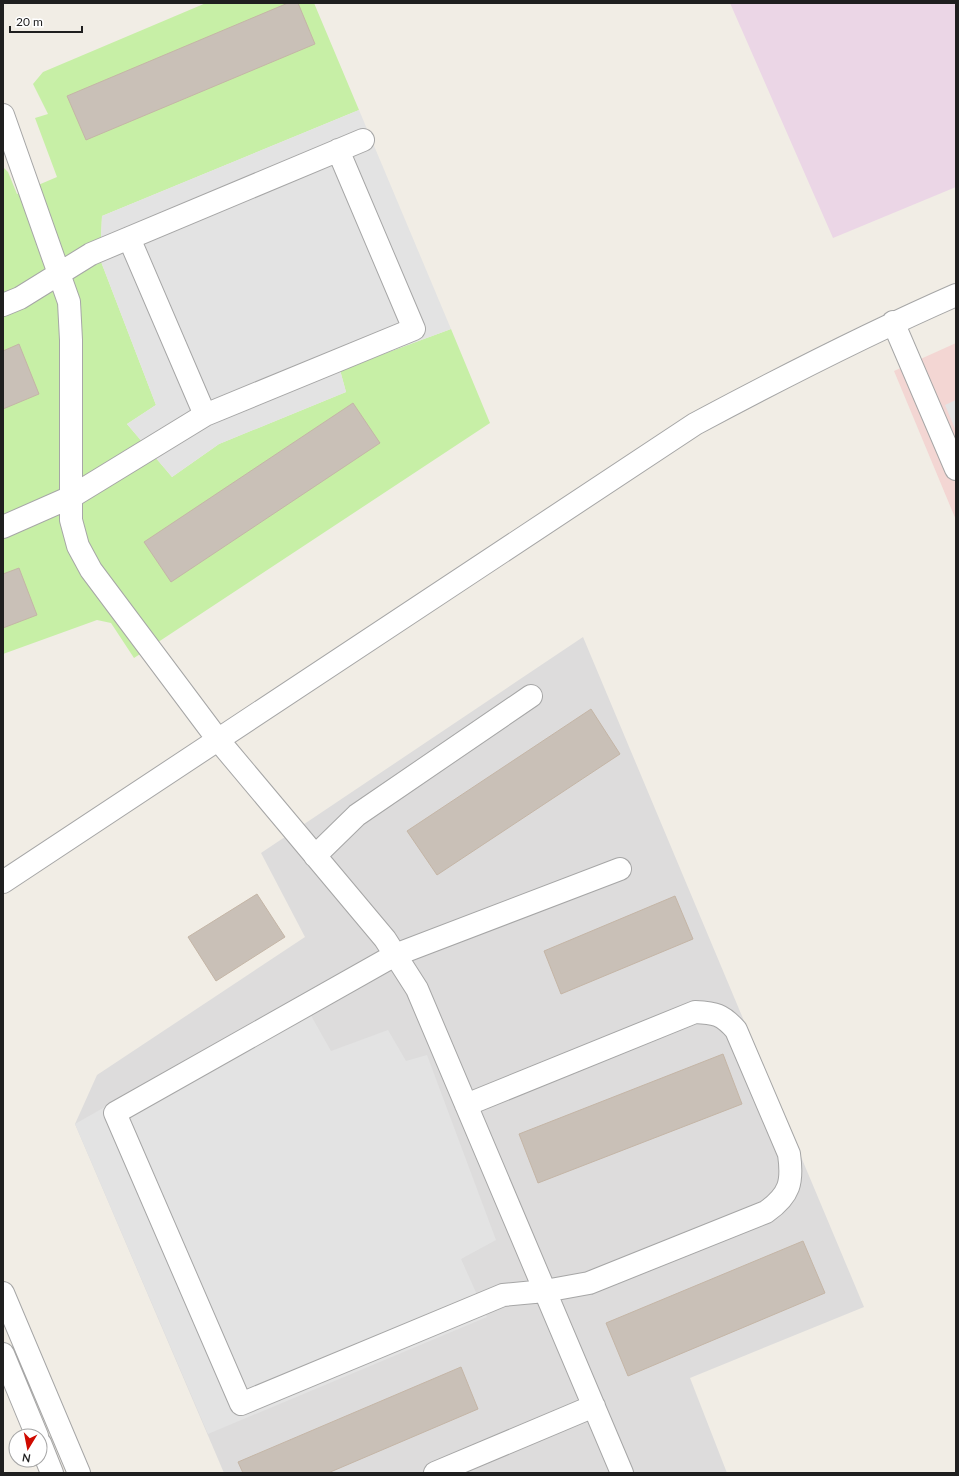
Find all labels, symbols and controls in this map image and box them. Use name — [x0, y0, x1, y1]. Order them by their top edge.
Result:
scale bar — [10, 8, 82, 34]
text: 20 m — [16, 14, 43, 29]
north arrow — [8, 1428, 48, 1468]
text: N — [21, 1451, 31, 1465]

